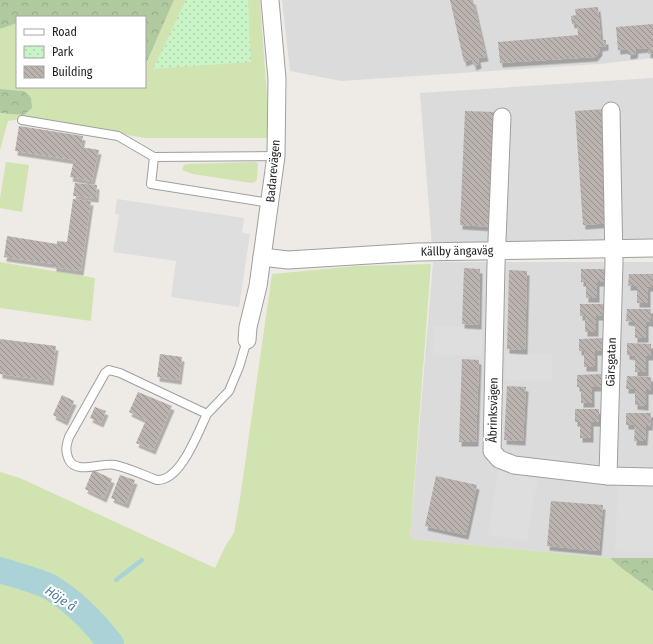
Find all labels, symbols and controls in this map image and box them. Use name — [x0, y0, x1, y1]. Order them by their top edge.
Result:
legend — [16, 16, 146, 88]
text: Road — [52, 25, 77, 39]
text: Park — [52, 45, 74, 59]
text: Building — [52, 65, 93, 79]
street label: Badarevägen — [263, 139, 283, 203]
street label: Källby ängaväg — [421, 243, 494, 259]
street label: Gärsgatan — [603, 337, 619, 387]
street label: Åbrinksvägen — [483, 377, 501, 443]
water label: Höje å — [42, 583, 79, 614]

